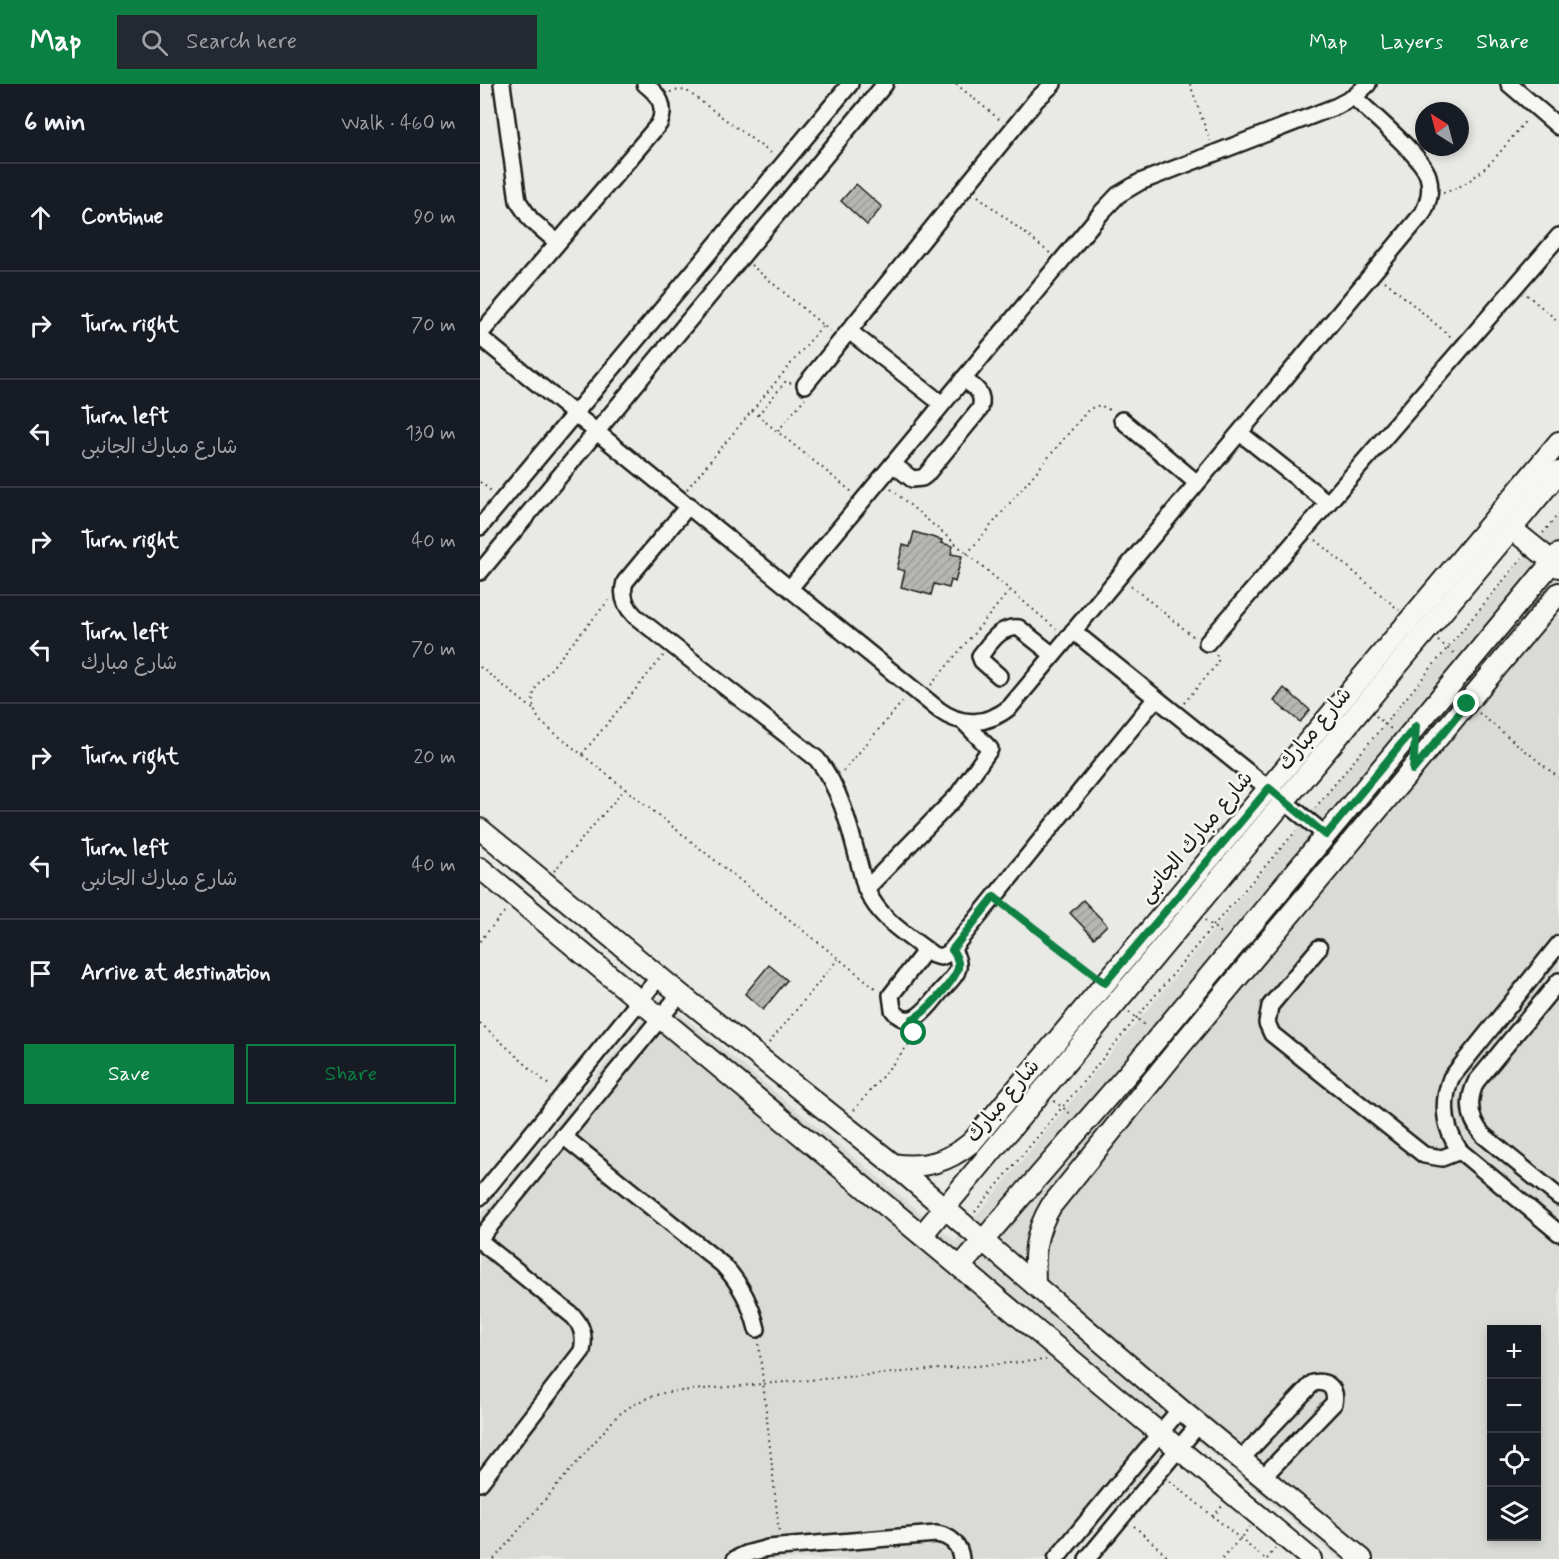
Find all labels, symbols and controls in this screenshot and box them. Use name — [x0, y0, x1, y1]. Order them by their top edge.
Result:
search box — [117, 15, 537, 69]
text: Map — [30, 24, 81, 61]
icon: search — [138, 26, 171, 59]
text: Search here — [186, 28, 297, 56]
text: Map — [1309, 28, 1347, 56]
text: Layers — [1380, 28, 1443, 56]
text: Share — [1476, 28, 1529, 56]
north arrow — [1415, 102, 1469, 156]
text: 6 min — [24, 106, 86, 140]
text: Walk · 460 m — [341, 110, 456, 137]
icon: ahead — [24, 201, 57, 234]
text: Continue — [81, 203, 163, 231]
text: 90 m — [413, 204, 456, 231]
icon: right — [24, 309, 57, 342]
text: Turn right — [81, 311, 179, 339]
text: 70 m — [411, 312, 456, 339]
text: Turn left — [81, 403, 169, 431]
icon: left — [24, 417, 57, 450]
text: 130 m — [405, 420, 456, 447]
text: شارع مبارك الجانبى — [81, 434, 237, 461]
icon: right — [24, 525, 57, 558]
text: Turn right — [81, 527, 179, 555]
text: 40 m — [412, 528, 456, 555]
text: Turn left — [81, 619, 169, 647]
icon: left — [24, 633, 57, 666]
text: 70 m — [411, 636, 456, 663]
text: شارع مبارك — [81, 650, 177, 677]
street label: شارع مبارك — [1272, 681, 1358, 777]
route end — [1453, 690, 1479, 716]
icon: right — [24, 741, 57, 774]
text: Turn right — [81, 743, 179, 771]
text: 20 m — [413, 744, 456, 771]
street label: شارع مبارك الجانبى — [1132, 765, 1260, 909]
text: Turn left — [81, 835, 169, 863]
icon: left — [24, 849, 57, 882]
text: 40 m — [412, 852, 456, 879]
text: شارع مبارك الجانبى — [81, 866, 237, 893]
icon: arrive — [24, 957, 57, 990]
text: Arrive at destination — [81, 959, 271, 987]
route start — [900, 1019, 926, 1045]
button: Save — [24, 1044, 234, 1104]
button: Share — [246, 1044, 456, 1104]
street label: شارع مبارك — [960, 1053, 1046, 1149]
map controls — [1487, 1325, 1541, 1541]
button: + — [1487, 1325, 1541, 1379]
button: − — [1487, 1379, 1541, 1433]
button: locate — [1487, 1433, 1541, 1487]
button: layers — [1487, 1487, 1541, 1541]

